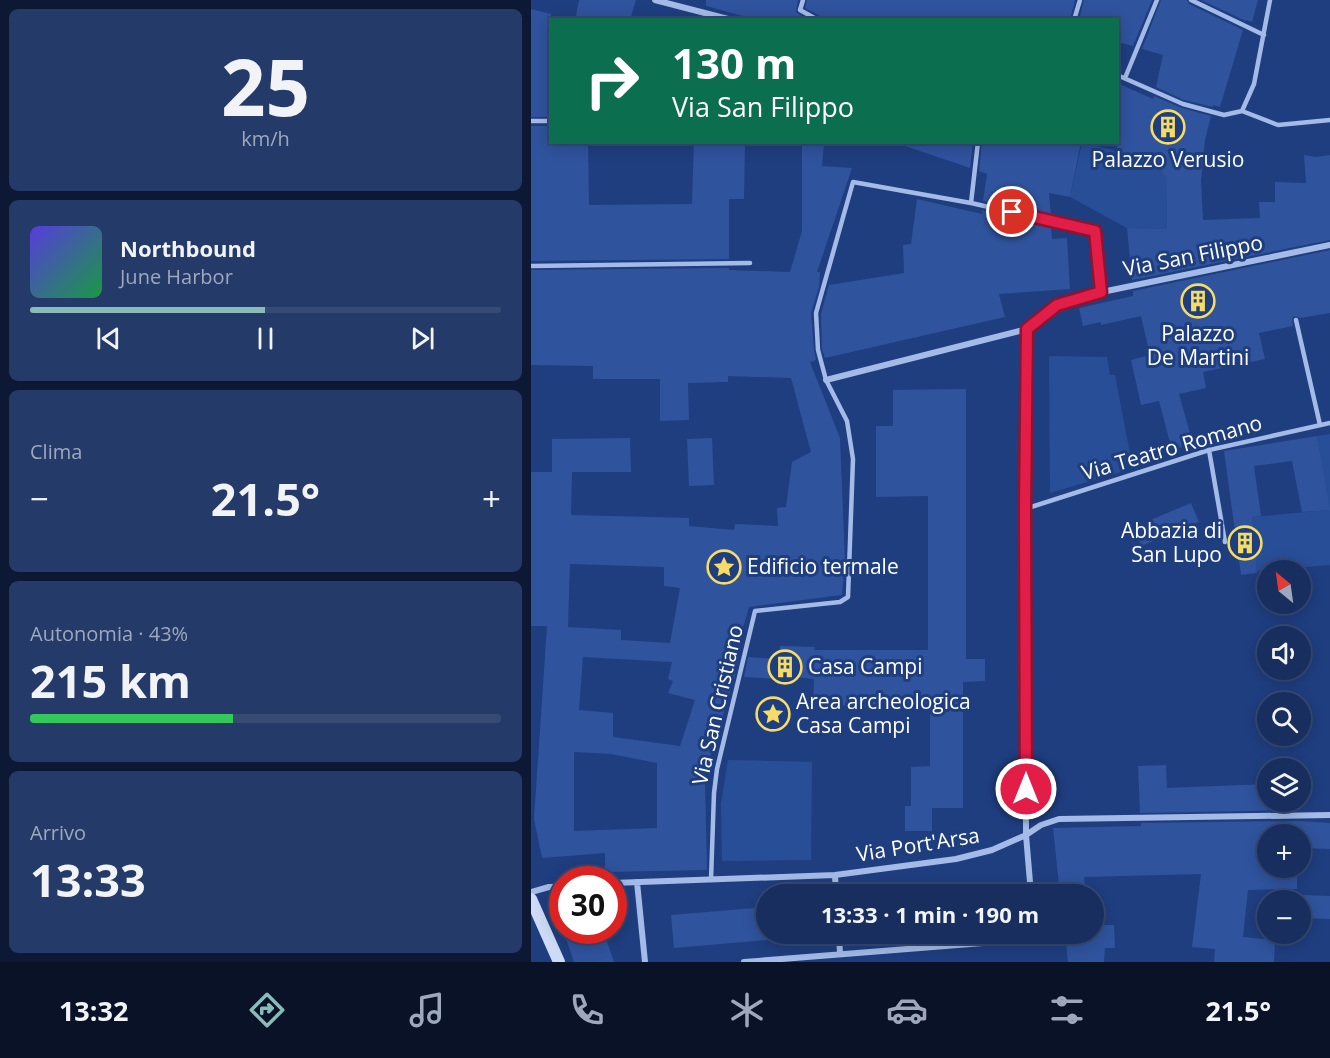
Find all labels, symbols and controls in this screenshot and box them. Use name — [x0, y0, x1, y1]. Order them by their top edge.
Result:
text: 25 — [221, 33, 310, 139]
text: 130 m — [672, 34, 796, 91]
icon: right — [573, 42, 651, 120]
text: Via San Filippo — [672, 88, 854, 125]
building icon: Palazzo Verusio — [1150, 109, 1186, 145]
text: km/h — [241, 125, 290, 152]
place label: Palazzo Verusio — [1092, 145, 1244, 173]
pin — [986, 186, 1037, 237]
icon: arrive — [995, 195, 1028, 228]
street label: Via San Filippo — [1121, 228, 1265, 282]
text: Northbound — [120, 233, 256, 263]
text: June Harbor — [120, 263, 233, 290]
building icon: Palazzo De Martini — [1180, 283, 1216, 319]
place label: Palazzo De Martini — [1147, 319, 1249, 371]
icon: previous — [92, 322, 125, 355]
icon: pause — [249, 322, 282, 355]
icon: next — [406, 322, 439, 355]
street label: Via Teatro Romano — [1078, 408, 1265, 486]
text: Clima — [30, 438, 82, 465]
text: 21.5° — [211, 468, 320, 529]
text: − — [30, 476, 49, 521]
text: + — [482, 476, 501, 521]
place label: Abbazia di San Lupo — [1121, 516, 1222, 568]
building icon: Abbazia di San Lupo — [1227, 525, 1263, 561]
place icon: Edificio termale — [706, 549, 742, 585]
place label: Edificio termale — [747, 552, 899, 580]
north arrow — [1257, 560, 1311, 614]
map controls — [1257, 560, 1311, 944]
text: Autonomia · 43% — [30, 620, 188, 647]
street label: Via San Cristiano — [685, 622, 749, 788]
button: sound — [1257, 626, 1311, 680]
building icon: Casa Campi — [767, 649, 803, 685]
text: 215 km — [30, 650, 191, 711]
place label: Casa Campi — [808, 652, 923, 680]
place label: Area archeologica Casa Campi — [796, 687, 971, 739]
button: search — [1257, 692, 1311, 746]
place icon: Area archeologica Casa Campi — [755, 696, 791, 732]
position arrow — [994, 757, 1058, 821]
button: layers — [1257, 758, 1311, 812]
text: Arrivo — [30, 819, 86, 846]
street label: Via Port'Arsa — [854, 820, 981, 868]
button: + — [1257, 824, 1311, 878]
text: 13:33 — [30, 849, 146, 910]
speed limit sign: 30 — [549, 866, 627, 944]
button: − — [1257, 890, 1311, 944]
text: 13:33 · 1 min · 190 m — [821, 899, 1039, 929]
icon: directions — [246, 989, 288, 1031]
icon: music — [406, 989, 448, 1031]
icon: phone — [566, 989, 608, 1031]
icon: climate — [726, 989, 768, 1031]
icon: car — [886, 989, 928, 1031]
icon: filters — [1046, 989, 1088, 1031]
text: 13:32 — [59, 992, 128, 1029]
text: 21.5° — [1205, 992, 1271, 1029]

